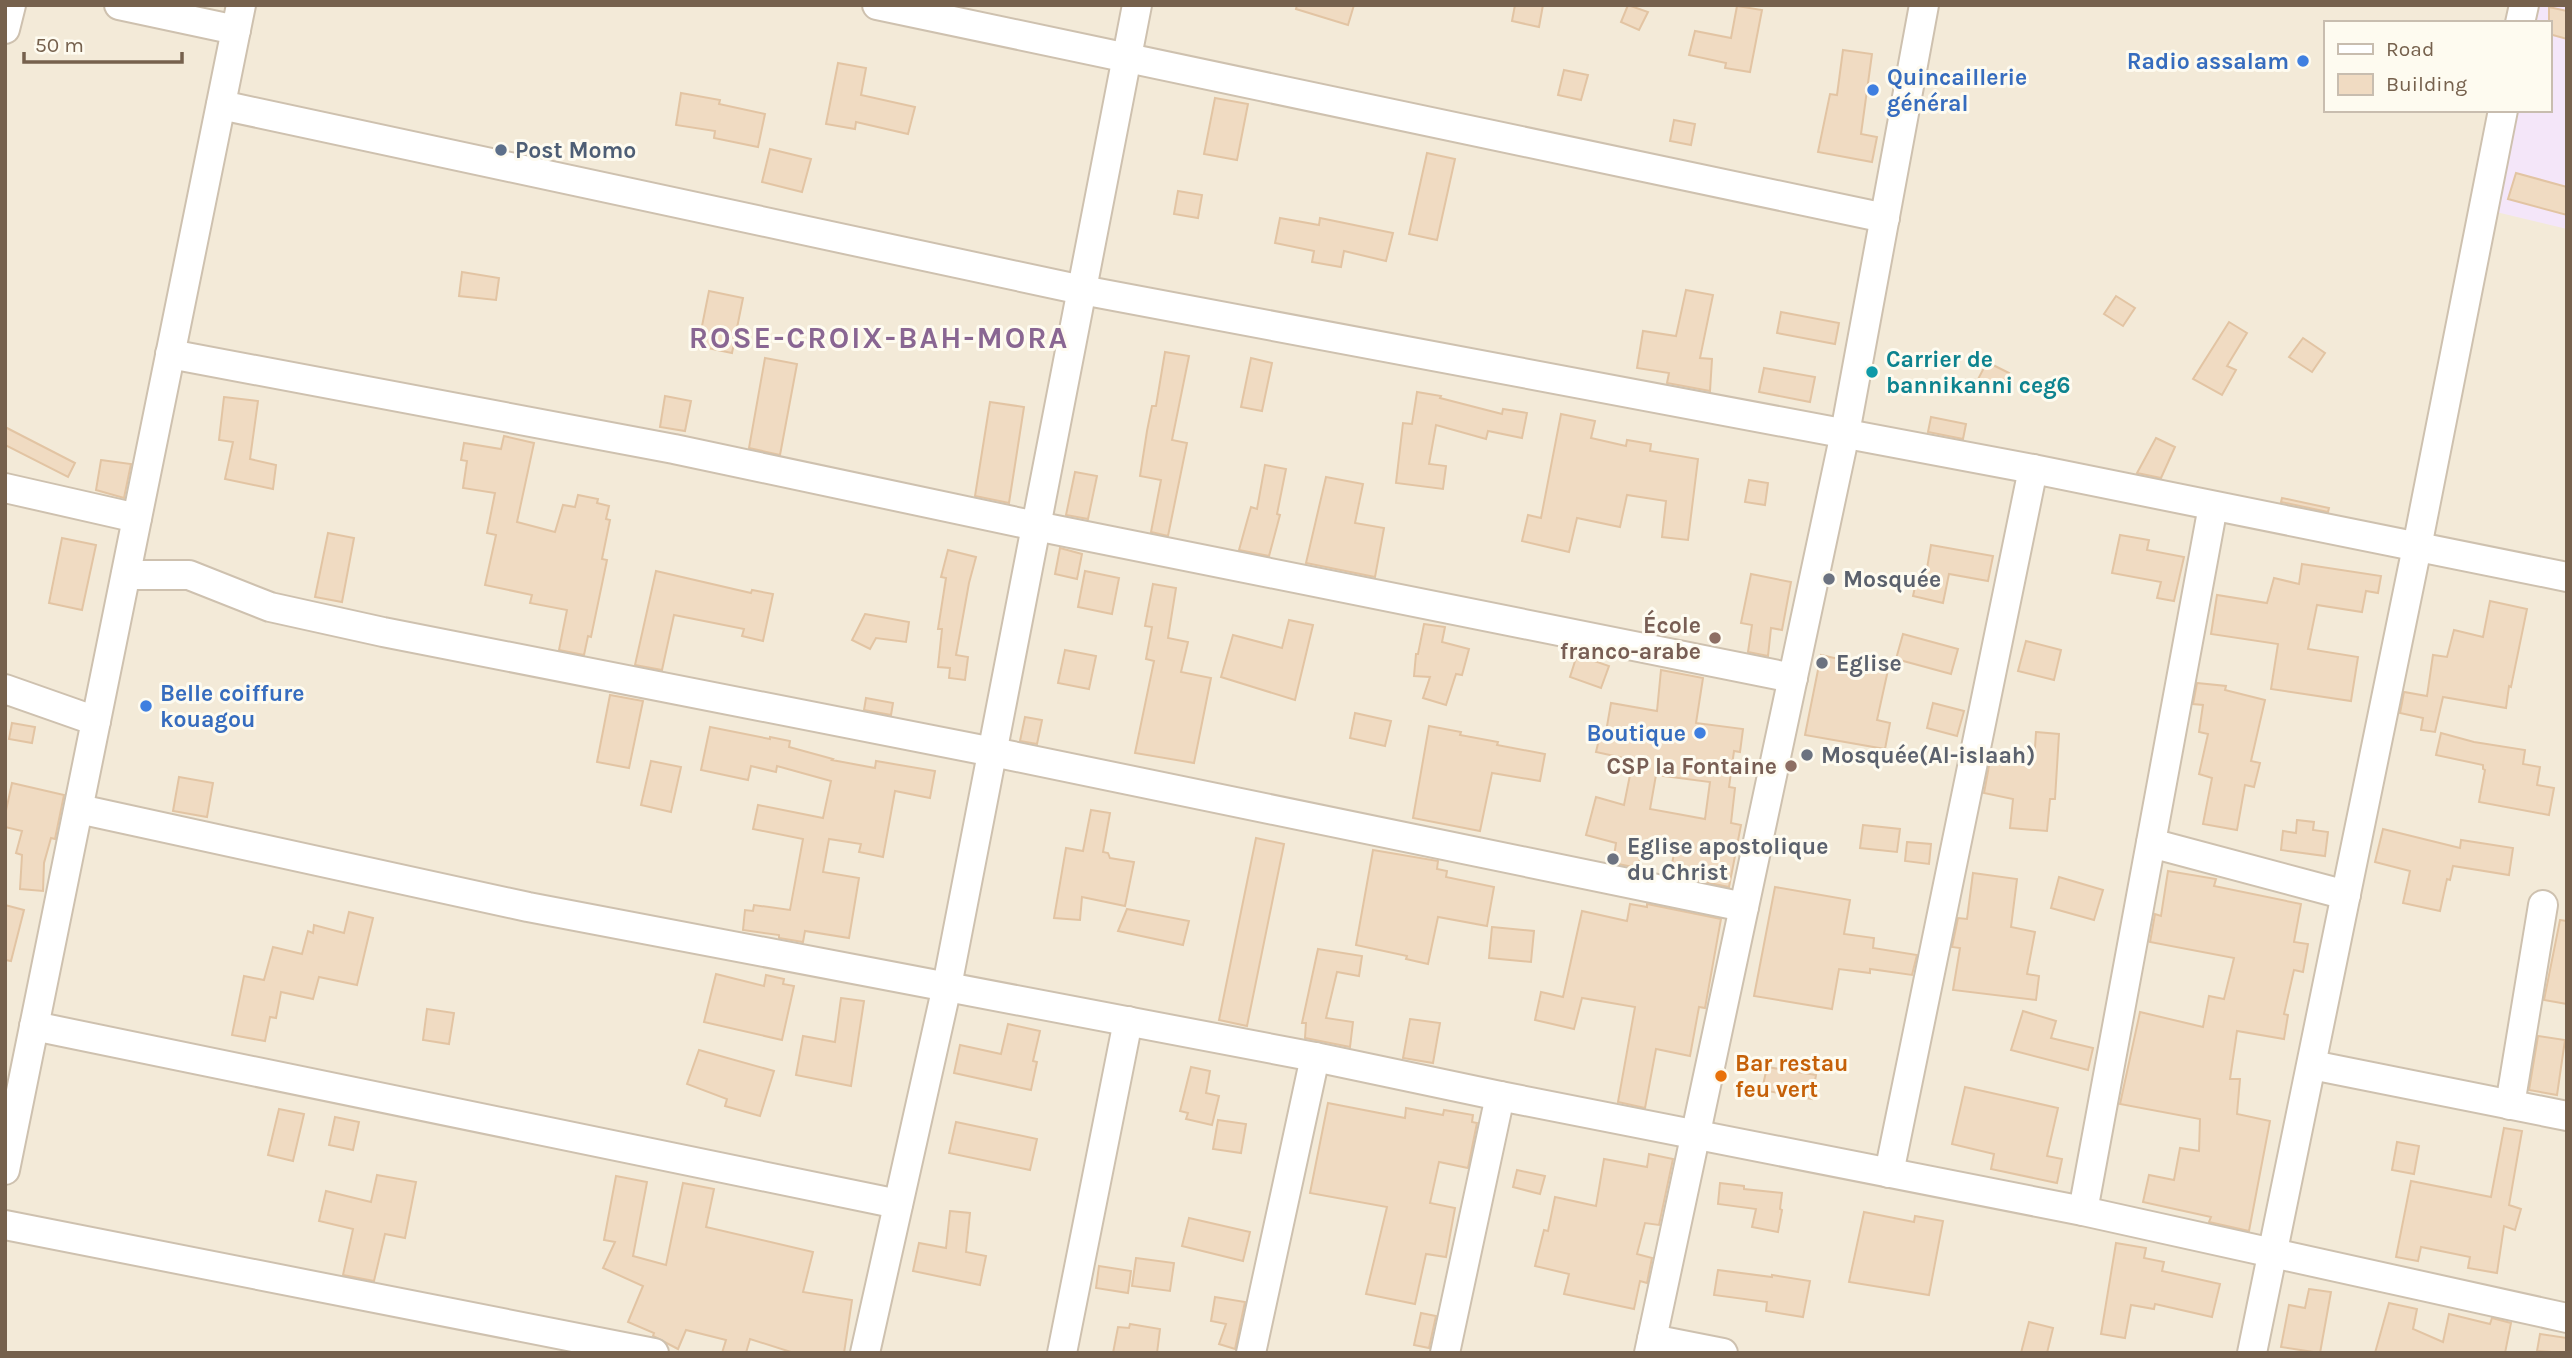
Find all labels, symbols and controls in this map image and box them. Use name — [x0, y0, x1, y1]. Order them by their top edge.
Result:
scale bar — [24, 21, 182, 65]
legend — [2324, 21, 2551, 112]
text: 50 m — [35, 33, 84, 57]
text: Road — [2386, 37, 2434, 61]
place label: Radio assalam — [2127, 48, 2289, 75]
marker: Radio assalam — [2295, 53, 2311, 69]
place label: Quincaillerie général — [1887, 64, 2027, 117]
text: Building — [2386, 72, 2467, 96]
marker: Quincaillerie général — [1865, 82, 1881, 98]
place label: Post Momo — [515, 137, 636, 164]
marker: Post Momo — [493, 142, 509, 158]
district label: ROSE-CROIX-BAH-MORA — [689, 320, 1069, 356]
place label: Carrier de bannikanni ceg6 — [1886, 346, 2071, 399]
marker: Carrier de bannikanni ceg6 — [1864, 364, 1880, 380]
place label: Mosquée — [1843, 566, 1941, 593]
marker: Mosquée — [1821, 571, 1837, 587]
place label: École franco-arabe — [1560, 609, 1701, 665]
marker: École franco-arabe — [1707, 630, 1723, 646]
place label: Eglise — [1836, 650, 1902, 677]
marker: Eglise — [1814, 655, 1830, 671]
place label: Belle coiffure kouagou — [160, 680, 304, 733]
marker: Belle coiffure kouagou — [138, 698, 154, 714]
place label: Boutique — [1586, 720, 1686, 747]
marker: Boutique — [1692, 725, 1708, 741]
place label: Mosquée(Al-islaah) — [1821, 742, 2035, 769]
marker: Mosquée(Al-islaah) — [1799, 747, 1815, 763]
place label: CSP la Fontaine — [1607, 753, 1777, 780]
marker: CSP la Fontaine — [1783, 758, 1799, 774]
place label: Eglise apostolique du Christ — [1627, 833, 1828, 886]
marker: Eglise apostolique du Christ — [1605, 851, 1621, 867]
place label: Bar restau feu vert — [1735, 1050, 1849, 1103]
marker: Bar restau feu vert — [1713, 1068, 1729, 1084]

